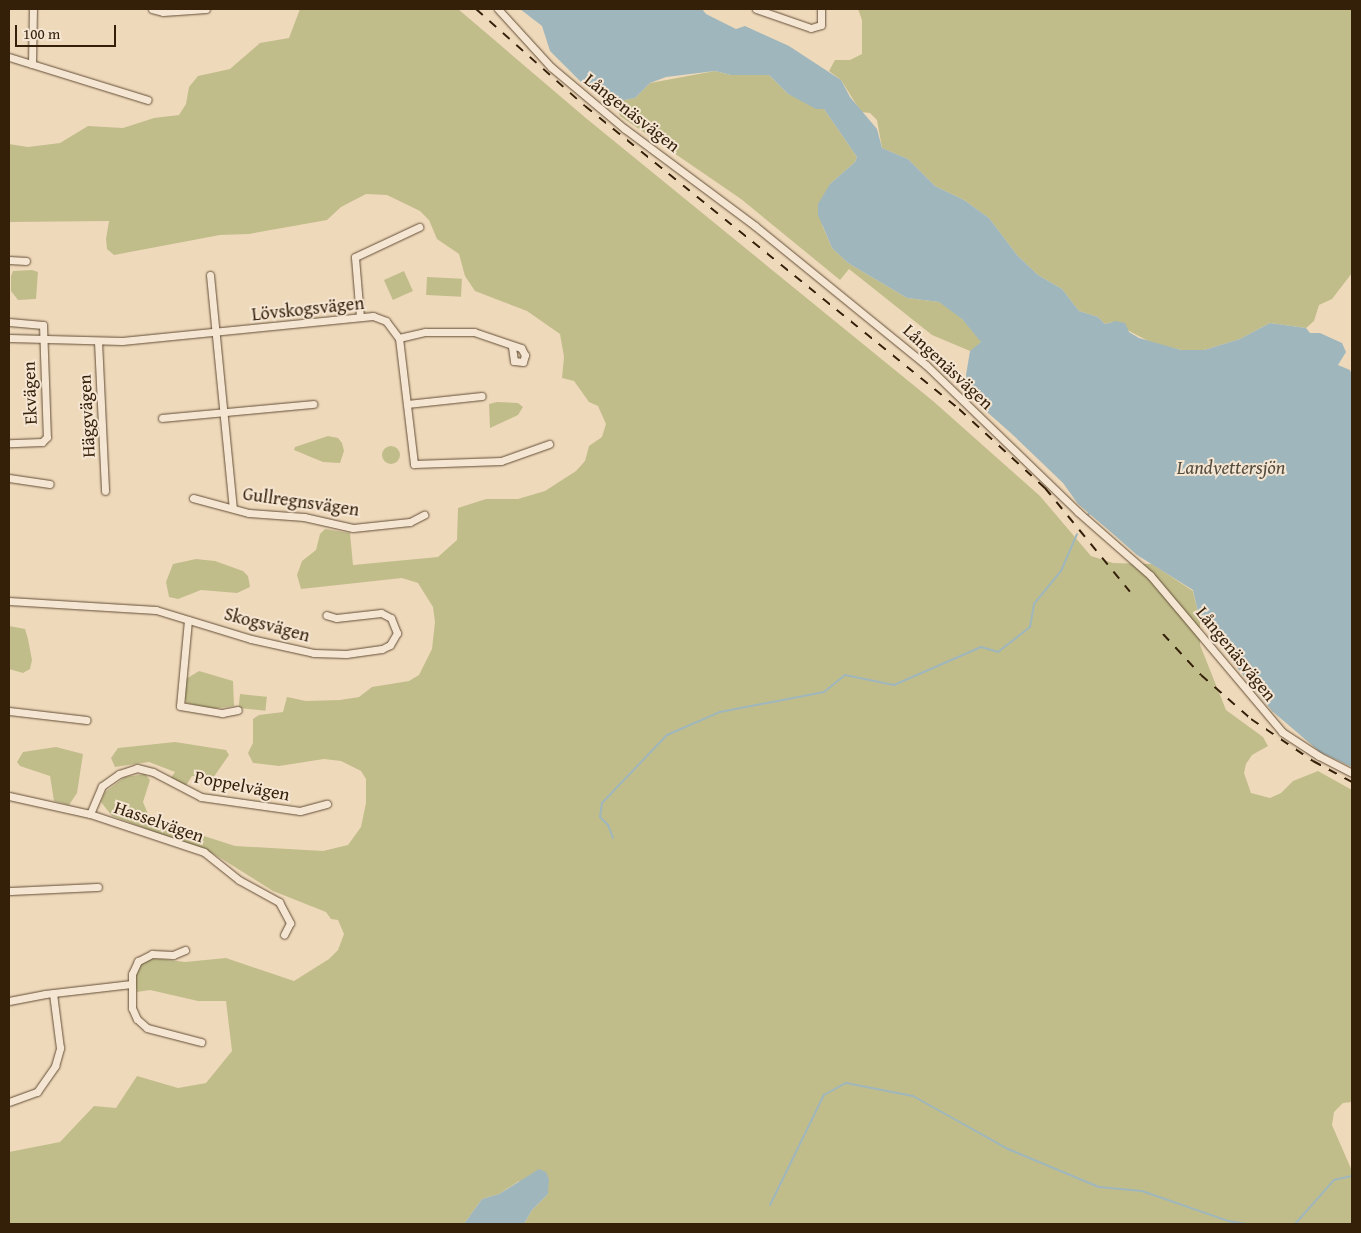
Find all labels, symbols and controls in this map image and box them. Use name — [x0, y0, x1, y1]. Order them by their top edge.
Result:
scale bar — [18, 15, 119, 47]
text: 100 m — [23, 23, 60, 44]
street label: Långenäsvägen — [580, 69, 684, 157]
street label: Lövskogsvägen — [251, 292, 365, 326]
street label: Långenäsvägen — [898, 320, 998, 414]
street label: Ekvägen — [18, 361, 42, 425]
street label: Häggvägen — [74, 374, 100, 458]
water label: Landvettersjön — [1177, 457, 1285, 479]
street label: Gullregnsvägen — [241, 483, 361, 521]
street label: Långenäsvägen — [1191, 602, 1281, 706]
street label: Skogsvägen — [222, 603, 312, 647]
street label: Poppelvägen — [192, 766, 292, 806]
street label: Hasselvägen — [111, 797, 207, 847]

